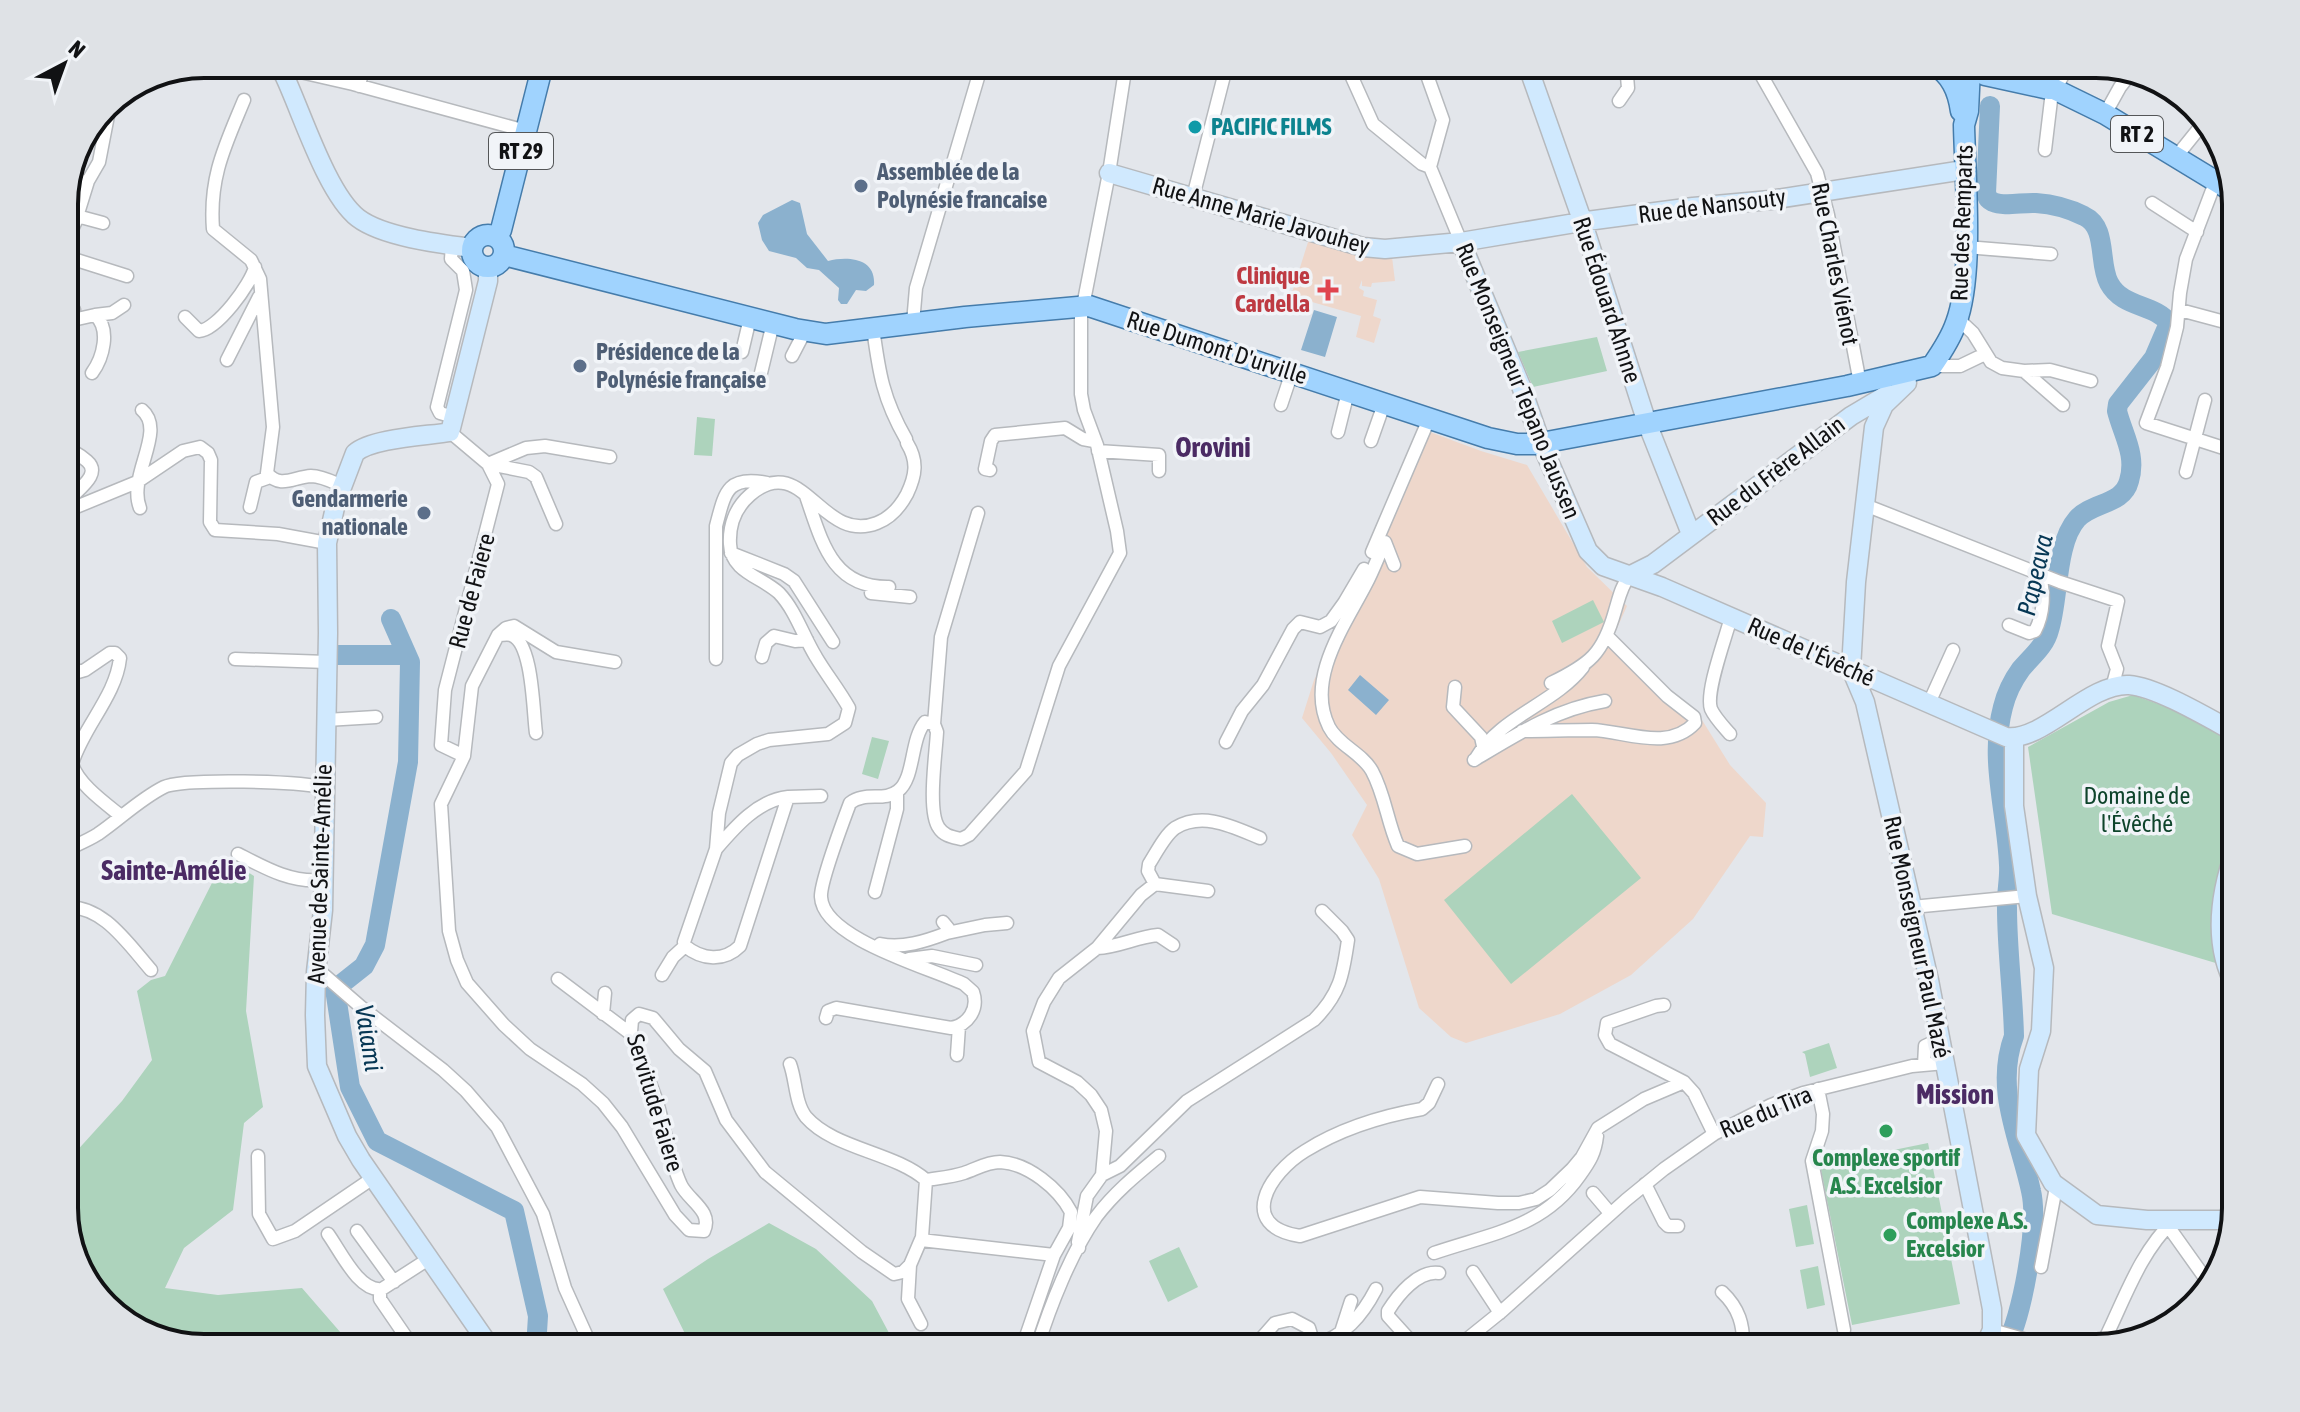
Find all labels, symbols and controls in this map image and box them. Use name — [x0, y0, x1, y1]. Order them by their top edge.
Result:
north arrow — [24, 24, 104, 104]
text: N — [64, 35, 91, 63]
place label: PACIFIC FILMS — [1211, 113, 1332, 140]
road number: RT 2 — [2111, 116, 2163, 152]
marker: PACIFIC FILMS — [1186, 118, 1204, 136]
road number: RT 29 — [489, 133, 553, 169]
street label: Rue des Remparts — [1945, 144, 1978, 302]
place label: Assemblée de la Polynésie francaise — [876, 158, 1048, 213]
street label: Rue Anne Marie Javouhey — [1149, 172, 1373, 259]
marker: Assemblée de la Polynésie francaise — [852, 177, 870, 195]
street label: Rue Charles Viénot — [1806, 180, 1865, 348]
street label: Rue de Nansouty — [1637, 183, 1787, 228]
street label: Rue Édouard Ahnne — [1568, 214, 1647, 386]
street label: Rue Monseigneur Tepano Jaussen — [1451, 239, 1586, 523]
place label: Clinique Cardella — [1235, 262, 1310, 317]
marker: Clinique Cardella — [1317, 279, 1339, 301]
street label: Rue Dumont D'urville — [1124, 306, 1311, 389]
place label: Présidence de la Polynésie française — [596, 338, 767, 393]
marker: Présidence de la Polynésie française — [571, 357, 589, 375]
street label: Rue du Frère Allain — [1702, 410, 1850, 531]
district label: Orovini — [1175, 431, 1251, 463]
place label: Gendarmerie nationale — [291, 485, 408, 540]
marker: Gendarmerie nationale — [415, 504, 433, 522]
street label: Rue de Faiere — [443, 530, 500, 651]
water label: Papeava — [2011, 531, 2059, 619]
street label: Rue de l'Évêché — [1744, 612, 1879, 691]
street label: Avenue de Sainte-Amélie — [302, 764, 337, 984]
park label: Domaine de l'Évêché — [2084, 782, 2190, 837]
street label: Rue Monseigneur Paul Mazé — [1879, 813, 1956, 1060]
district label: Sainte-Amélie — [101, 854, 247, 886]
water label: Vaiami — [349, 1003, 389, 1073]
street label: Servitude Faiere — [622, 1031, 689, 1175]
district label: Mission — [1916, 1078, 1994, 1110]
street label: Rue du Tira — [1716, 1080, 1816, 1143]
marker: Complexe sportif A.S. Excelsior — [1877, 1122, 1895, 1140]
place label: Complexe sportif A.S. Excelsior — [1812, 1144, 1960, 1199]
place label: Complexe A.S. Excelsior — [1906, 1207, 2028, 1262]
marker: Complexe A.S. Excelsior — [1881, 1226, 1899, 1244]

